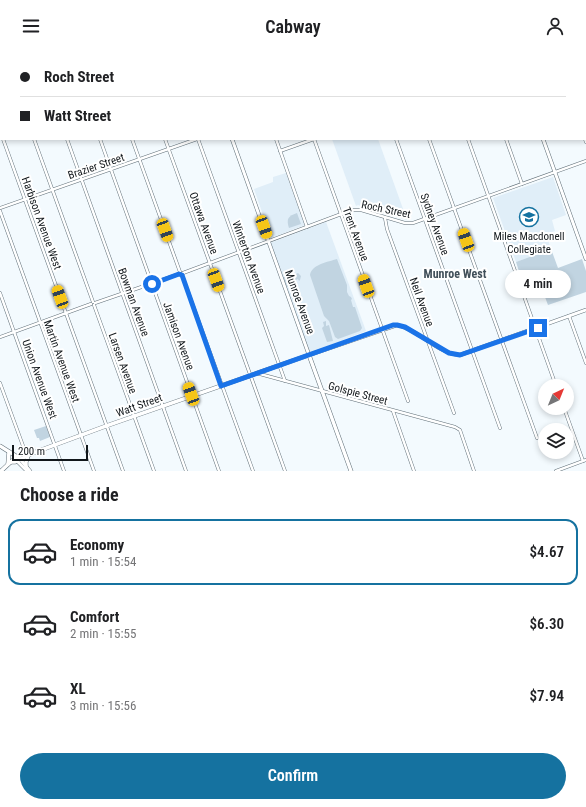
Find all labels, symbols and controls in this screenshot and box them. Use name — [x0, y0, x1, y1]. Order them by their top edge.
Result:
icon: menu — [20, 15, 42, 37]
icon: person — [544, 15, 566, 37]
text: Cabway — [265, 16, 321, 37]
text: Roch Street — [44, 68, 114, 86]
text: Watt Street — [44, 107, 111, 125]
street label: Brazier Street — [66, 151, 126, 182]
street label: Harbison Avenue West — [19, 175, 64, 271]
street label: Ottawa Avenue — [186, 190, 221, 256]
street label: Sydney Avenue — [417, 191, 452, 257]
street label: Roch Street — [360, 198, 412, 221]
street label: Trent Avenue — [340, 205, 371, 263]
school or university icon: Miles Macdonell Collegiate — [518, 206, 540, 228]
car — [254, 214, 274, 240]
car — [155, 217, 175, 243]
street label: Winterton Avenue — [229, 219, 268, 295]
car — [456, 227, 476, 253]
place label: Miles Macdonell Collegiate — [493, 230, 565, 256]
street label: Bowman Avenue — [115, 266, 152, 338]
car — [206, 267, 226, 293]
district label: Munroe West — [424, 267, 487, 281]
street label: Munroe Avenue — [282, 268, 317, 336]
callout: 4 min — [505, 270, 571, 298]
car — [356, 273, 376, 299]
route start — [143, 275, 161, 293]
street label: Neil Avenue — [407, 276, 436, 328]
text: 4 min — [524, 276, 552, 291]
car — [50, 284, 70, 310]
street label: Jamison Avenue — [160, 300, 197, 372]
street label: Martin Avenue West — [41, 318, 82, 404]
route end — [529, 319, 547, 337]
street label: Larsen Avenue — [106, 331, 140, 395]
street label: Union Avenue West — [19, 338, 60, 421]
street label: Golspie Street — [327, 379, 389, 408]
north arrow — [538, 379, 574, 415]
map controls — [538, 379, 574, 459]
car — [181, 381, 201, 407]
street label: Watt Street — [114, 391, 164, 420]
button: layers — [538, 423, 574, 459]
scale bar — [12, 443, 88, 462]
text: 200 m — [18, 445, 45, 458]
text: Choose a ride — [20, 484, 119, 505]
icon: car — [22, 534, 58, 570]
text: Economy — [70, 536, 124, 554]
text: $4.67 — [530, 543, 564, 561]
text: 1 min · 15:54 — [70, 554, 136, 569]
icon: car — [22, 606, 58, 642]
text: Comfort — [70, 608, 119, 626]
text: $6.30 — [530, 615, 564, 633]
text: 2 min · 15:55 — [70, 626, 136, 641]
icon: car — [22, 678, 58, 714]
text: XL — [70, 680, 86, 698]
text: $7.94 — [530, 687, 564, 705]
text: 3 min · 15:56 — [70, 698, 136, 713]
button: Confirm — [20, 753, 566, 799]

